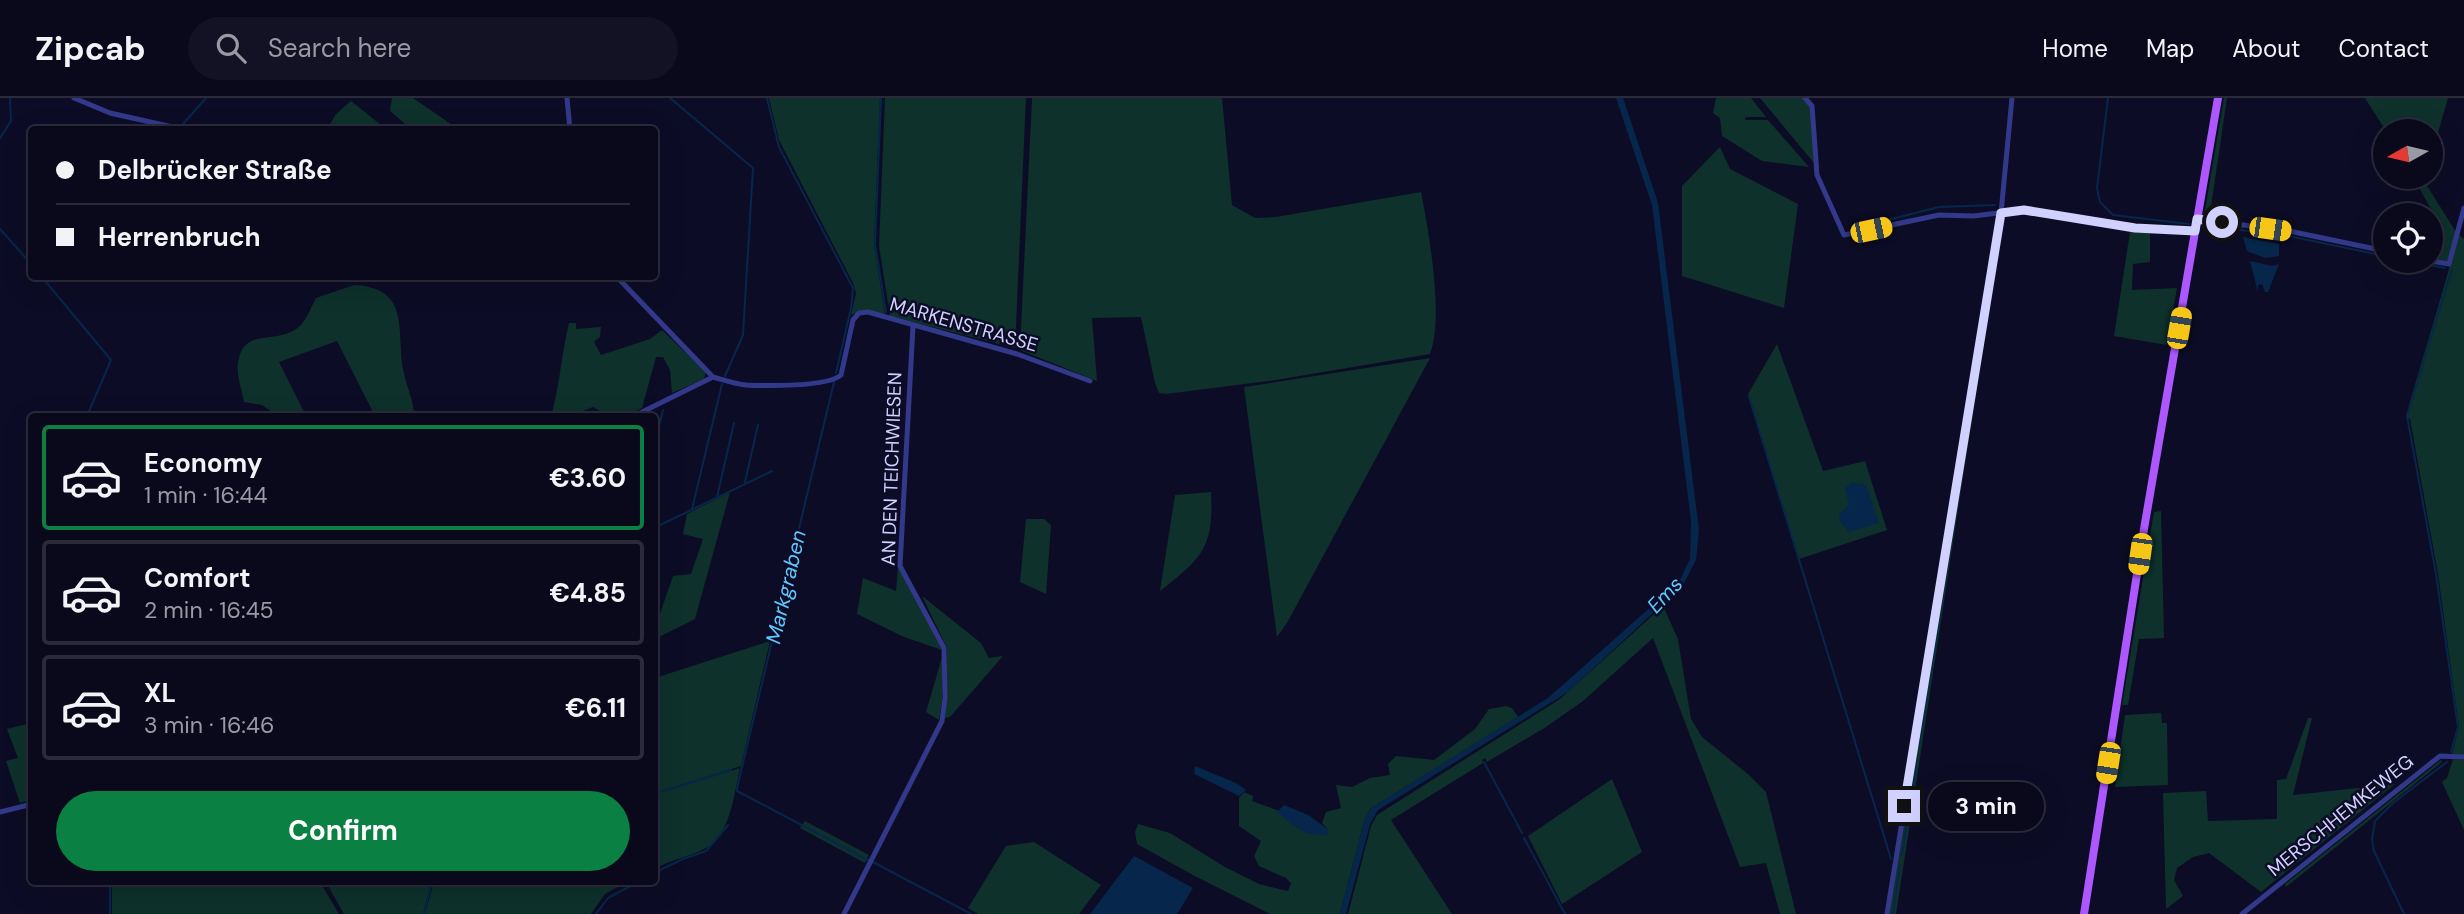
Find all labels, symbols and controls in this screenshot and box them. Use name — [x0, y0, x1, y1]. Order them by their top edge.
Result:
search box — [188, 17, 678, 80]
text: Zipcab — [35, 27, 146, 70]
icon: search — [212, 29, 250, 67]
text: Search here — [268, 31, 411, 65]
text: Home — [2042, 33, 2108, 64]
text: Map — [2146, 33, 2194, 64]
text: About — [2232, 33, 2301, 64]
text: Contact — [2339, 33, 2429, 64]
north arrow — [2373, 119, 2443, 189]
map controls — [2373, 119, 2443, 273]
text: Delbrücker Straße — [98, 153, 332, 187]
button: locate — [2373, 203, 2443, 273]
route start — [2206, 206, 2238, 238]
car — [1849, 215, 1894, 245]
car — [2248, 216, 2293, 242]
text: Herrenbruch — [98, 220, 261, 254]
street label: MARKENSTRASSE — [887, 291, 1041, 358]
car — [2166, 305, 2193, 351]
street label: AN DEN TEICHWIESEN — [876, 372, 907, 566]
icon: car — [60, 446, 123, 509]
text: Economy — [144, 446, 262, 480]
text: €3.60 — [549, 461, 626, 495]
text: 1 min · 16:44 — [144, 480, 268, 510]
water label: Markgraben — [759, 527, 813, 647]
car — [2127, 532, 2154, 576]
icon: car — [60, 561, 123, 624]
text: Comfort — [144, 561, 250, 595]
water label: Ems — [1641, 571, 1689, 619]
text: €4.85 — [549, 576, 626, 610]
text: 2 min · 16:45 — [144, 595, 274, 625]
icon: car — [60, 676, 123, 739]
text: XL — [144, 676, 176, 710]
text: €6.11 — [565, 691, 626, 725]
text: 3 min · 16:46 — [144, 710, 274, 740]
car — [2095, 741, 2122, 785]
street label: MERSCHHEMKEWEG — [2262, 749, 2418, 882]
callout: 3 min — [1928, 782, 2044, 830]
route end — [1888, 790, 1920, 822]
button: Confirm — [56, 791, 630, 871]
text: 3 min — [1955, 791, 2017, 821]

